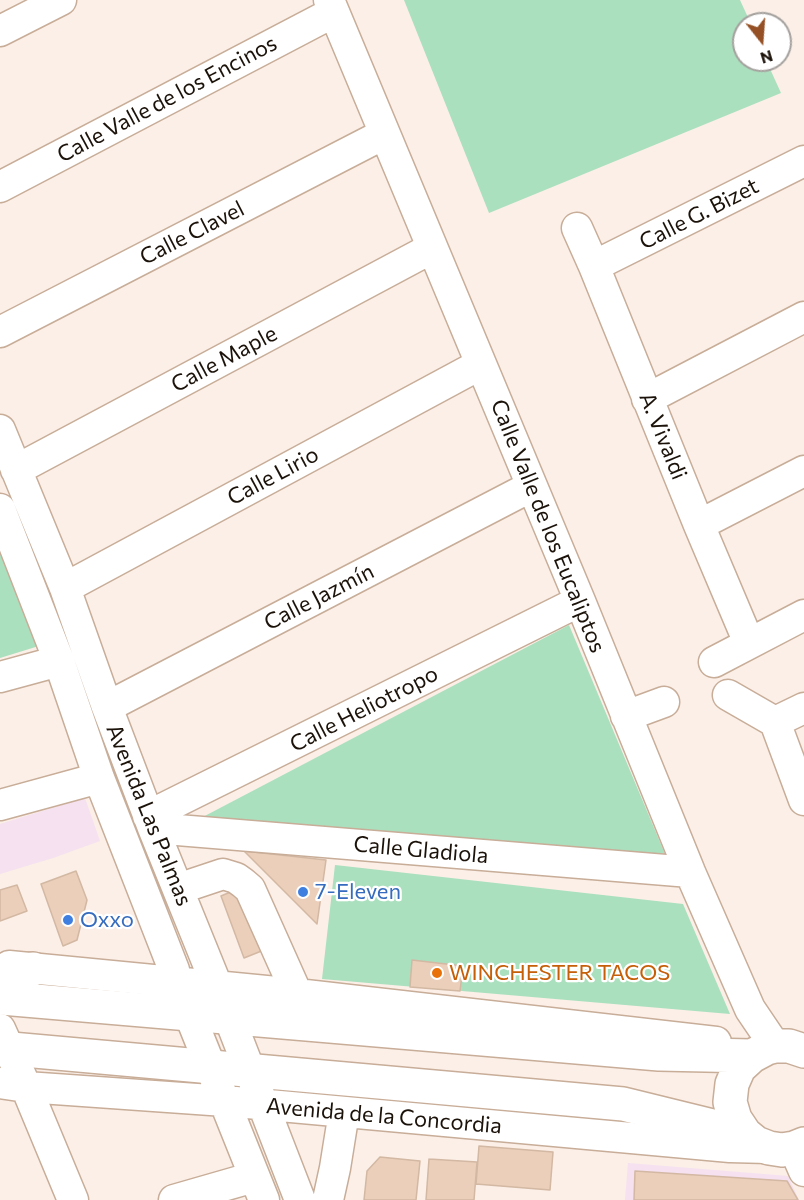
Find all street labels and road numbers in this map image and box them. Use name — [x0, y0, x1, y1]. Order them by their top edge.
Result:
street label: Calle Valle de los Encinos — [53, 30, 281, 168]
street label: Calle G. Bizet — [635, 173, 763, 255]
street label: Calle Clavel — [135, 195, 249, 271]
street label: Calle Maple — [167, 320, 281, 398]
street label: A. Vivaldi — [634, 388, 692, 484]
street label: Calle Valle de los Eucaliptos — [485, 395, 611, 657]
street label: Calle Lirio — [223, 441, 323, 511]
street label: Calle Jazmín — [260, 558, 378, 636]
street label: Calle Heliotropo — [286, 660, 442, 758]
street label: Avenida Las Palmas — [101, 720, 197, 910]
street label: Calle Gladiola — [352, 831, 490, 869]
street label: Avenida de la Concordia — [265, 1093, 503, 1139]

